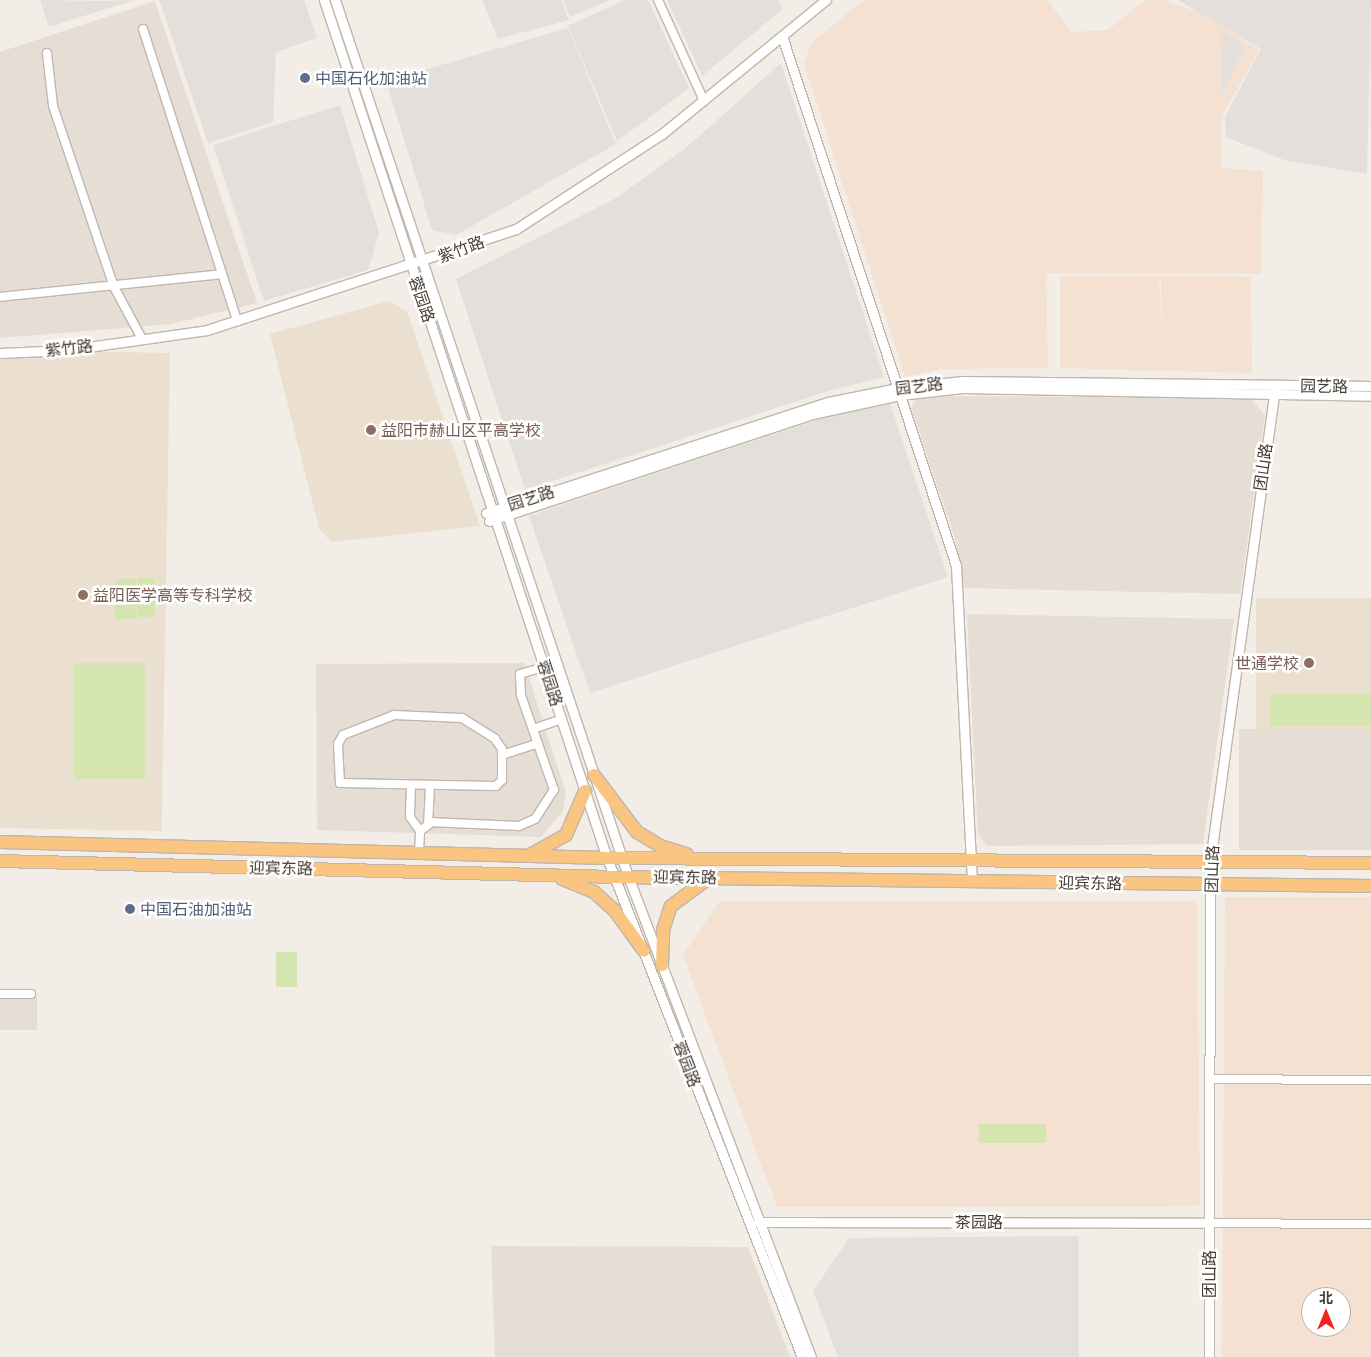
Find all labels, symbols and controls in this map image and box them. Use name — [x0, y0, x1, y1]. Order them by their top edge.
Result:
place label: 中国石化加油站 — [315, 68, 427, 88]
marker: 中国石化加油站 — [299, 72, 311, 84]
street label: 紫竹路 — [435, 232, 487, 266]
street label: 蓉园路 — [405, 273, 439, 325]
street label: 紫竹路 — [44, 336, 94, 360]
street label: 园艺路 — [894, 374, 944, 398]
street label: 园艺路 — [1300, 376, 1348, 396]
place label: 益阳市赫山区平高学校 — [381, 420, 541, 440]
marker: 益阳市赫山区平高学校 — [365, 424, 377, 436]
street label: 团山路 — [1250, 442, 1276, 492]
street label: 园艺路 — [505, 481, 557, 515]
place label: 益阳医学高等专科学校 — [93, 585, 253, 605]
marker: 益阳医学高等专科学校 — [77, 589, 89, 601]
place label: 世通学校 — [1235, 653, 1299, 673]
street label: 蓉园路 — [533, 657, 567, 709]
marker: 世通学校 — [1303, 657, 1315, 669]
street label: 团山路 — [1202, 845, 1222, 893]
street label: 迎宾东路 — [249, 858, 313, 878]
street label: 迎宾东路 — [653, 867, 717, 887]
street label: 迎宾东路 — [1058, 873, 1122, 893]
place label: 中国石油加油站 — [140, 899, 252, 919]
marker: 中国石油加油站 — [124, 903, 136, 915]
street label: 蓉园路 — [669, 1038, 705, 1090]
street label: 茶园路 — [955, 1212, 1003, 1232]
street label: 团山路 — [1199, 1250, 1219, 1298]
north arrow — [1301, 1287, 1351, 1337]
text: 北 — [1319, 1288, 1333, 1307]

